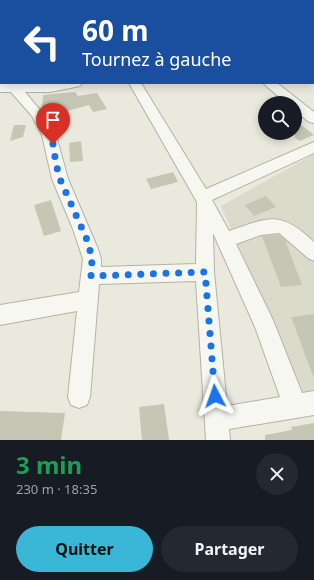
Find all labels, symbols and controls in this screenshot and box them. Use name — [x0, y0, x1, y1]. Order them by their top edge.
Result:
text: 60 m — [82, 11, 149, 49]
icon: left — [16, 16, 68, 68]
text: Tournez à gauche — [82, 47, 231, 71]
map controls — [258, 96, 302, 140]
button: search — [258, 96, 302, 140]
pin — [36, 103, 70, 144]
icon: arrive — [42, 109, 64, 131]
position arrow — [194, 375, 236, 417]
text: 3 min — [16, 448, 82, 481]
button: close — [256, 453, 298, 495]
text: 230 m · 18:35 — [16, 480, 97, 498]
button: Quitter — [16, 526, 153, 572]
button: Partager — [161, 526, 298, 572]

